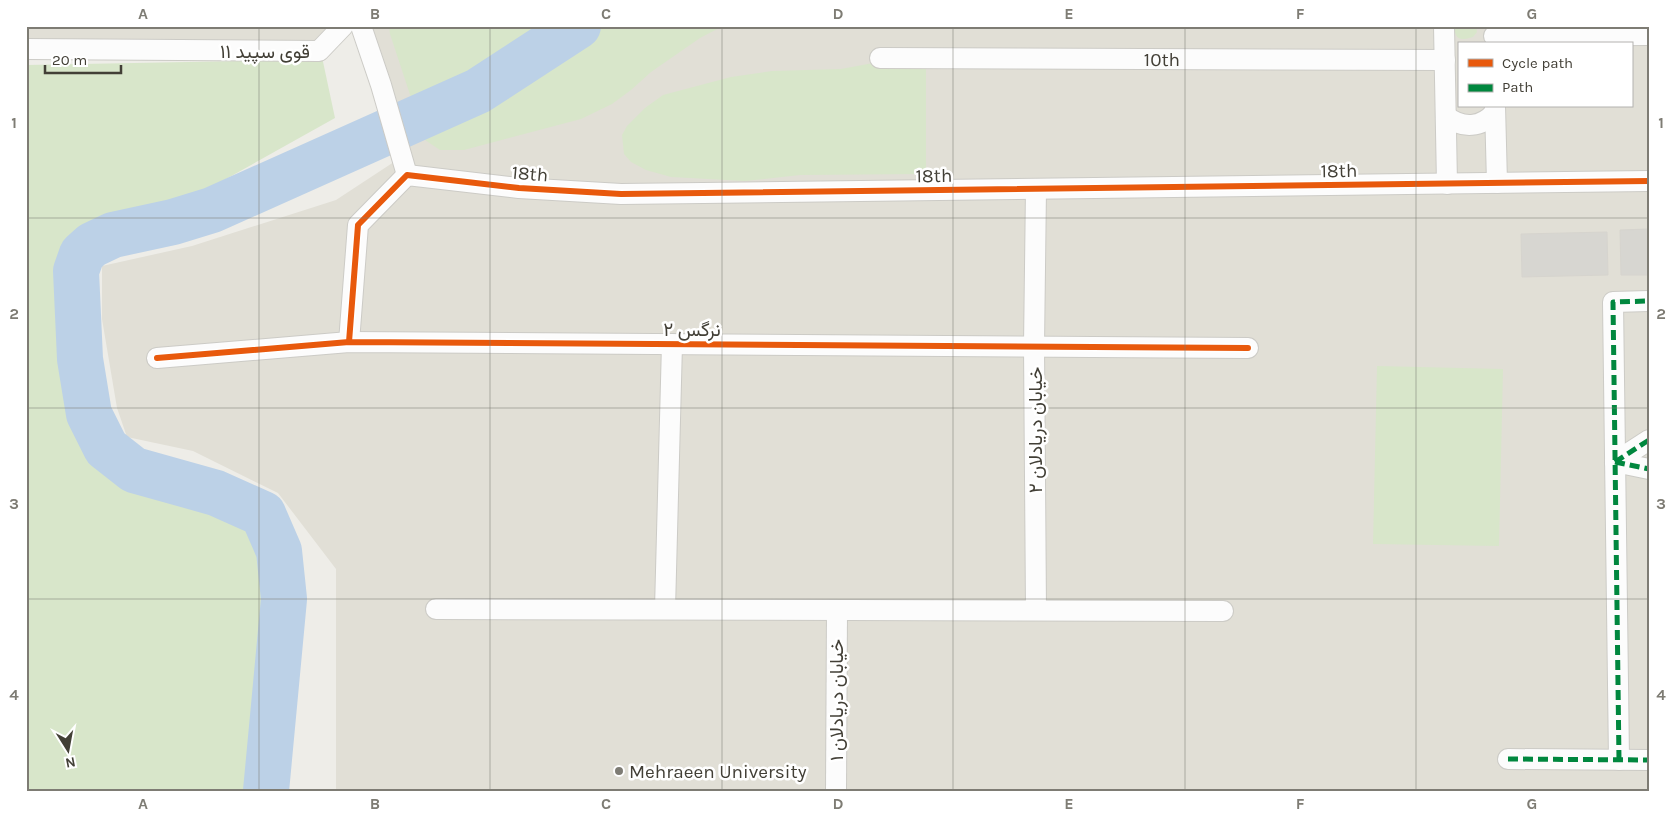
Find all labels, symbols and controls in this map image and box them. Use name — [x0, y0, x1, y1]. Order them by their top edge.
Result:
text: A — [138, 4, 148, 23]
text: B — [370, 4, 380, 23]
text: C — [601, 4, 611, 23]
text: D — [833, 4, 844, 23]
text: E — [1064, 4, 1074, 23]
text: F — [1296, 4, 1305, 23]
text: G — [1527, 4, 1537, 23]
street label: قوی سپید ۱۱ — [220, 41, 310, 65]
scale bar — [45, 42, 121, 74]
legend — [1458, 42, 1632, 108]
street label: 10th — [1144, 49, 1180, 71]
text: 20 m — [52, 51, 87, 69]
text: Cycle path — [1502, 54, 1573, 72]
text: Path — [1502, 78, 1533, 96]
text: 1 — [11, 113, 17, 132]
text: 1 — [1658, 113, 1664, 132]
street label: 18th — [1321, 160, 1357, 182]
street label: 18th — [511, 161, 549, 187]
street label: 18th — [916, 165, 952, 187]
text: 2 — [9, 304, 19, 323]
text: 2 — [1656, 304, 1666, 323]
street label: نرگس ۲ — [663, 319, 721, 341]
street label: خیابان دریادلان ۲ — [1025, 367, 1047, 493]
text: 3 — [9, 494, 19, 513]
text: 3 — [1656, 494, 1666, 513]
street label: خیابان دریادلان ۱ — [826, 639, 848, 761]
text: 4 — [9, 685, 19, 704]
text: 4 — [1656, 685, 1666, 704]
north arrow — [42, 724, 92, 774]
text: N — [64, 753, 77, 772]
place label: Mehraeen University — [629, 761, 807, 783]
marker: Mehraeen University — [613, 765, 625, 777]
text: A — [138, 794, 148, 813]
text: B — [370, 794, 380, 813]
text: C — [601, 794, 611, 813]
text: D — [833, 794, 844, 813]
text: E — [1064, 794, 1074, 813]
text: F — [1296, 794, 1305, 813]
text: G — [1527, 794, 1537, 813]

